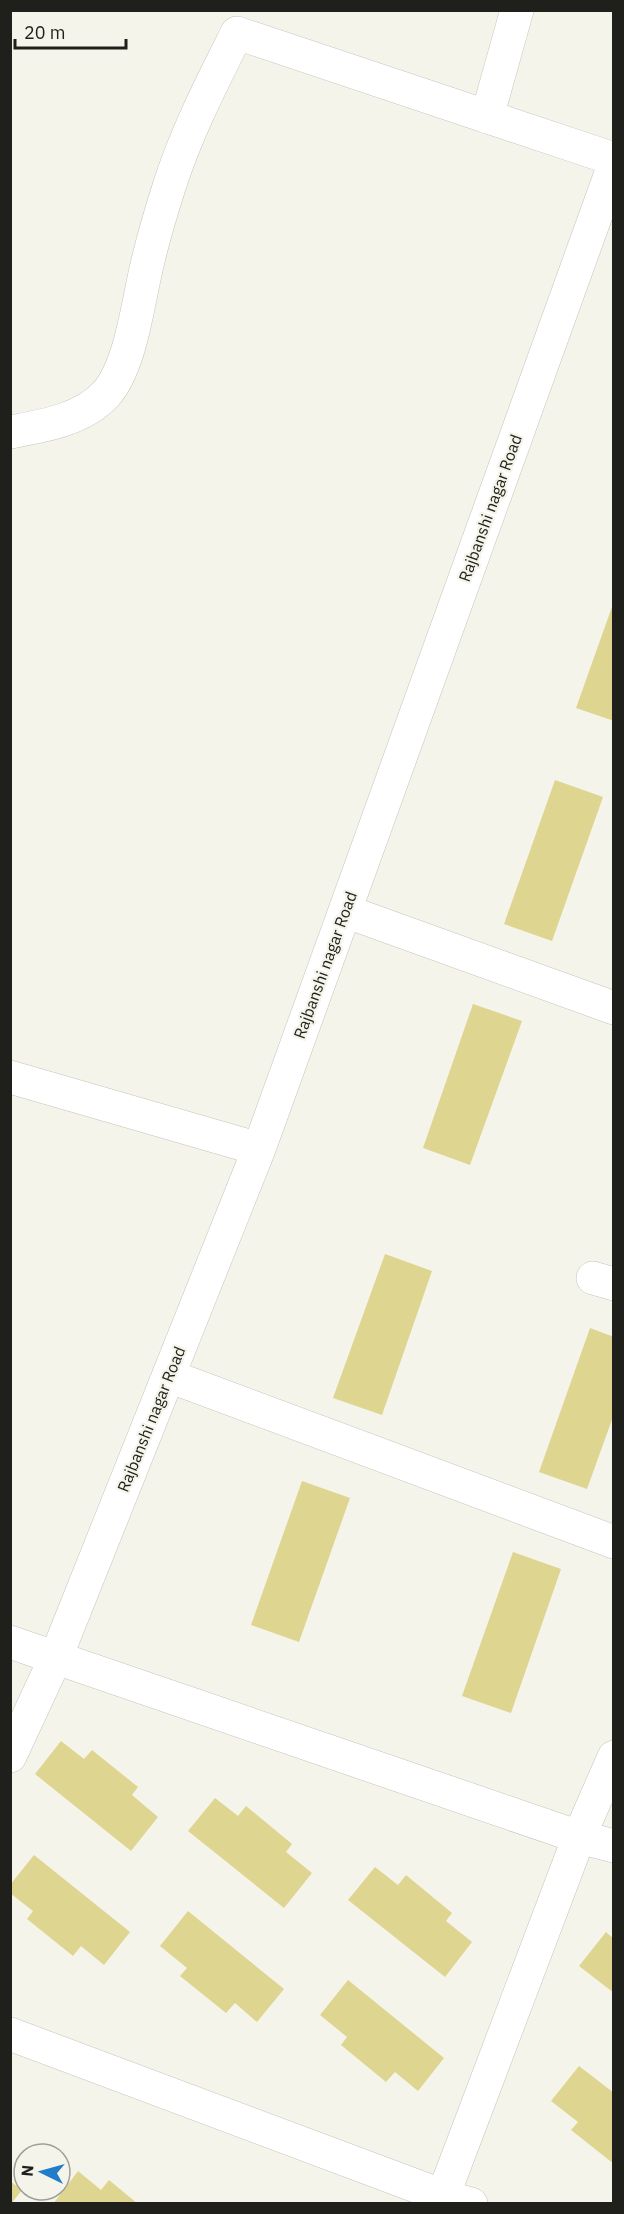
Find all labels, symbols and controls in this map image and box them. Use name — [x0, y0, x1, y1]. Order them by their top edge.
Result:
scale bar — [15, 12, 126, 50]
text: 20 m — [24, 21, 66, 44]
street label: Rajbanshi nagar Road — [454, 432, 526, 584]
street label: Rajbanshi nagar Road — [289, 889, 361, 1041]
street label: Rajbanshi nagar Road — [113, 1343, 189, 1495]
north arrow — [12, 2142, 72, 2202]
text: N — [17, 2164, 38, 2177]

